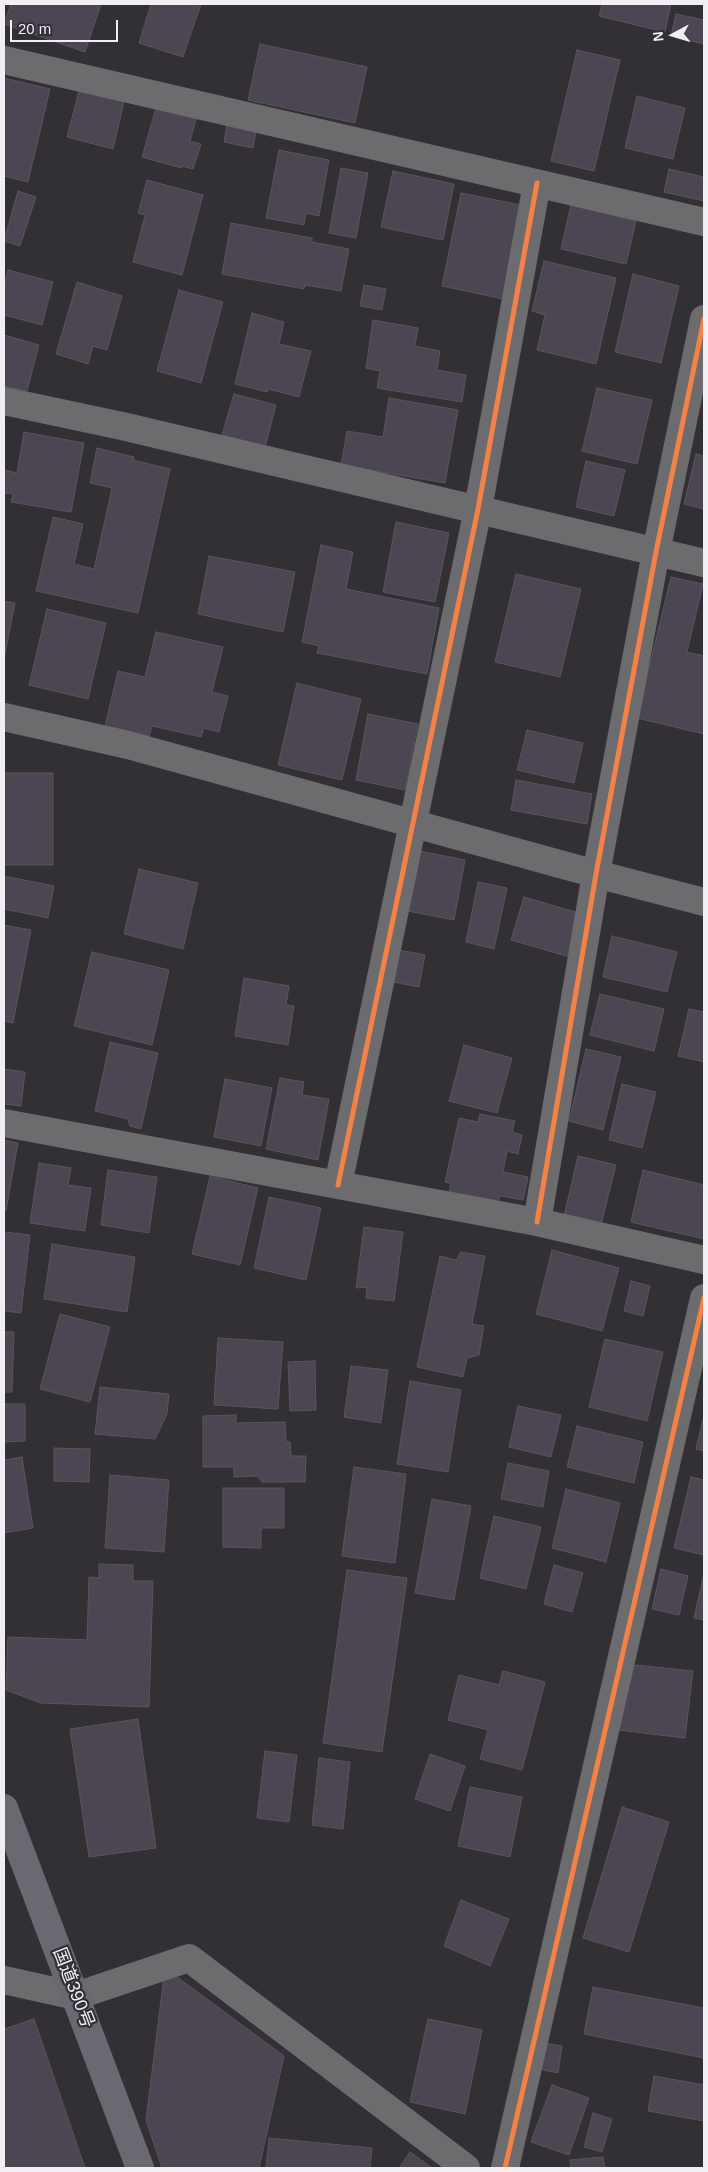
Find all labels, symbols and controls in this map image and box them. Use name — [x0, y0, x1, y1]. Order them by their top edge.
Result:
scale bar — [12, 10, 120, 42]
north arrow — [648, 10, 698, 60]
text: 20 m — [18, 20, 51, 37]
text: N — [650, 31, 667, 42]
street label: 国道390号 — [48, 1945, 98, 2031]

